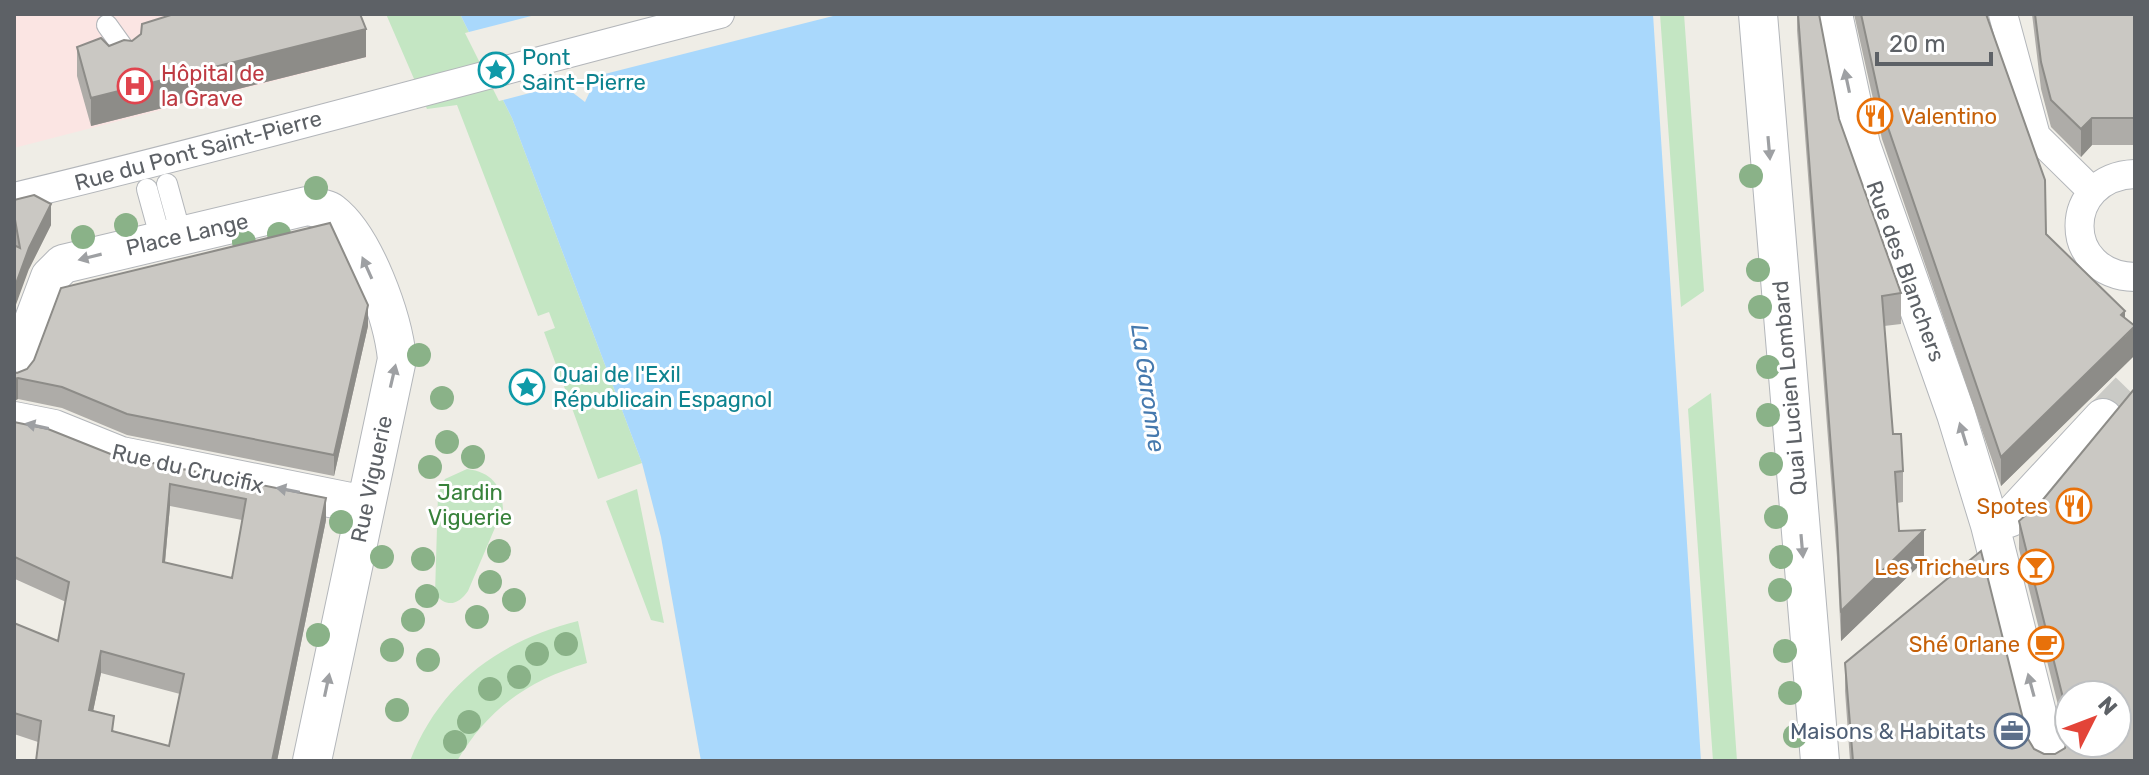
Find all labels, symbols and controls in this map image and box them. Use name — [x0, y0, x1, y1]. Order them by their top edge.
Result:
scale bar — [1877, 16, 1991, 66]
text: 20 m — [1889, 30, 1946, 58]
place label: Pont Saint-Pierre — [522, 44, 646, 96]
place icon: Pont Saint-Pierre — [477, 51, 515, 89]
place label: Hôpital de la Grave — [161, 60, 265, 112]
hospital icon: Hôpital de la Grave — [116, 67, 154, 105]
one-way arrow — [1840, 69, 1853, 94]
restaurant icon: Valentino — [1856, 97, 1894, 135]
place label: Valentino — [1901, 103, 1997, 130]
street label: Rue du Pont Saint-Pierre — [72, 104, 325, 196]
one-way arrow — [1763, 135, 1776, 160]
street label: Rue des Blanchers — [1860, 177, 1951, 365]
street label: Place Lange — [123, 207, 251, 262]
one-way arrow — [78, 252, 103, 264]
one-way arrow — [361, 256, 374, 280]
street label: Quai Lucien Lombard — [1767, 279, 1812, 497]
water label: La Garonne — [1125, 322, 1171, 454]
place label: Quai de l'Exil Républicain Espagnol — [553, 361, 772, 413]
one-way arrow — [387, 363, 400, 388]
place icon: Quai de l'Exil Républicain Espagnol — [508, 368, 546, 406]
street label: Rue Viguerie — [345, 413, 398, 545]
one-way arrow — [24, 419, 49, 431]
one-way arrow — [1956, 422, 1969, 446]
street label: Rue du Crucifix — [109, 438, 266, 499]
park label: Jardin Viguerie — [428, 479, 512, 531]
one-way arrow — [275, 483, 300, 496]
restaurant icon: Spotes — [2055, 487, 2093, 525]
place label: Spotes — [1977, 493, 2048, 520]
one-way arrow — [1796, 534, 1809, 559]
bar icon: Les Tricheurs — [2017, 548, 2055, 586]
place label: Les Tricheurs — [1874, 554, 2010, 581]
cafe icon: Shé Orlane — [2027, 625, 2065, 663]
place label: Shé Orlane — [1909, 631, 2020, 658]
one-way arrow — [322, 672, 334, 697]
one-way arrow — [2025, 673, 2037, 698]
north arrow — [2053, 679, 2133, 759]
text: N — [2092, 691, 2123, 721]
office icon: Maisons & Habitats — [1993, 712, 2031, 750]
place label: Maisons & Habitats — [1790, 718, 1986, 745]

